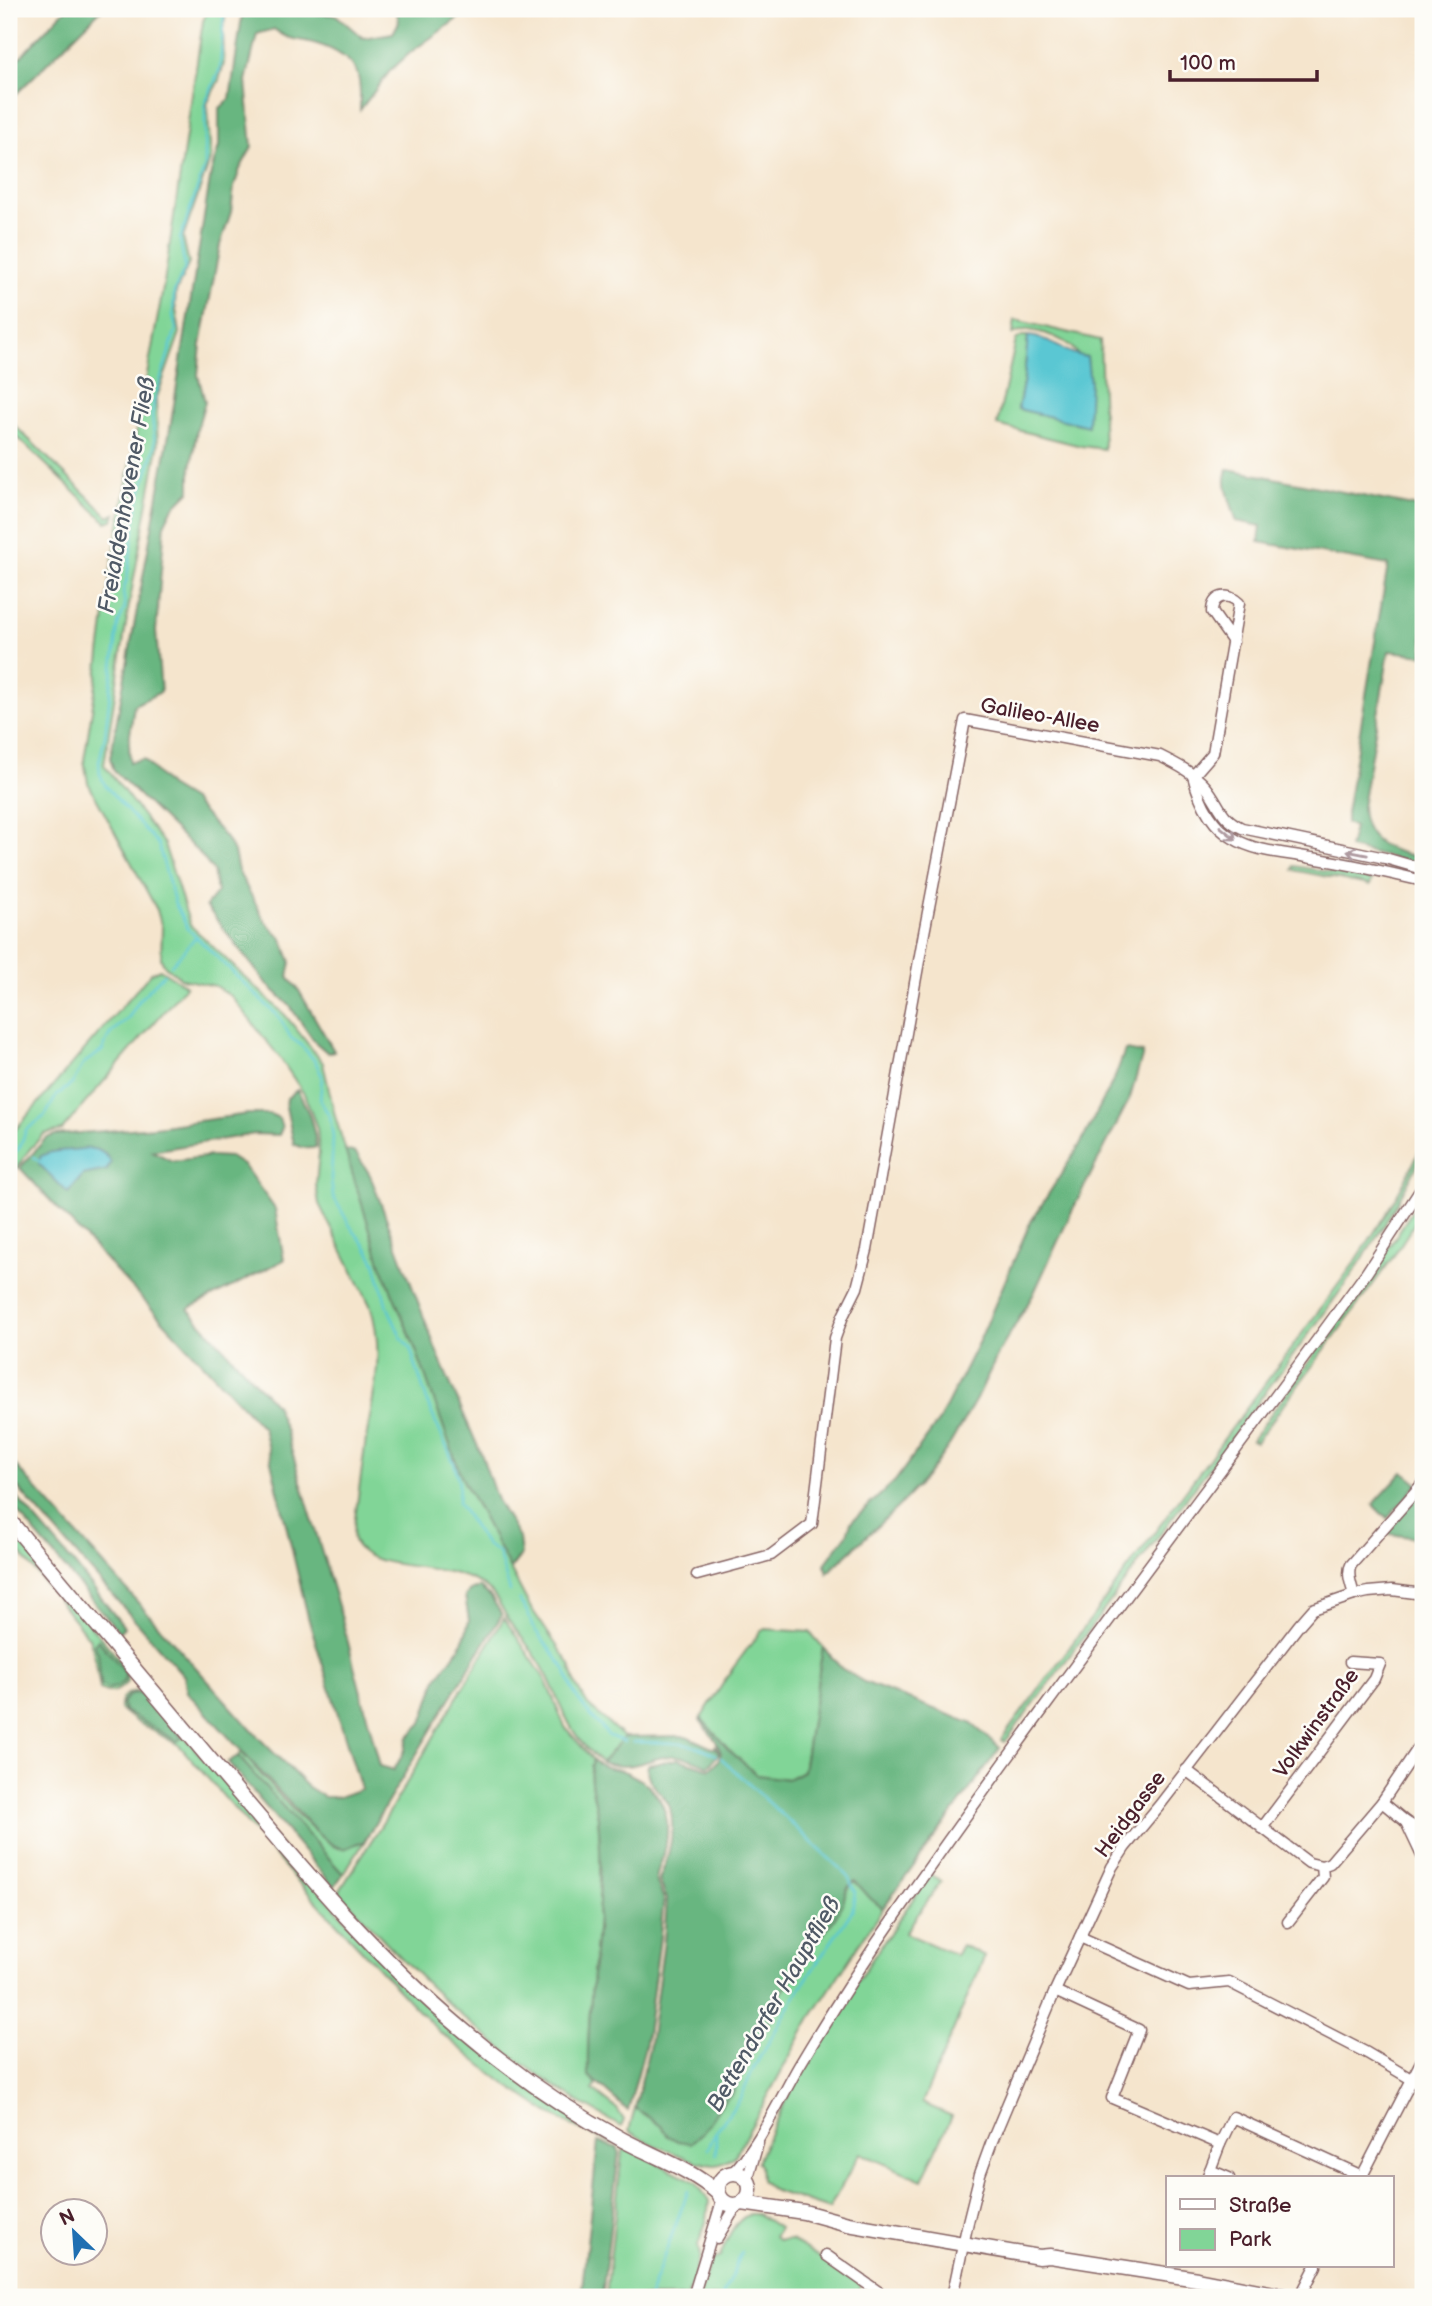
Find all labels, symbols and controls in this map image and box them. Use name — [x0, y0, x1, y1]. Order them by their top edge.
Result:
scale bar — [1170, 38, 1316, 82]
text: 100 m — [1180, 51, 1236, 76]
water label: Freialdenhovener Fließ — [92, 375, 162, 615]
street label: Galileo-Allee — [978, 693, 1101, 738]
one-way arrow — [1218, 825, 1236, 840]
one-way arrow — [1346, 845, 1369, 859]
street label: Volkwinstraße — [1268, 1664, 1364, 1783]
street label: Heidgasse — [1090, 1766, 1171, 1863]
water label: Bettendorfer Hauptfließ — [701, 1892, 847, 2117]
legend — [1166, 2176, 1394, 2268]
text: Straße — [1229, 2193, 1291, 2218]
north arrow — [38, 2198, 108, 2268]
text: N — [56, 2205, 79, 2231]
text: Park — [1229, 2227, 1272, 2252]

